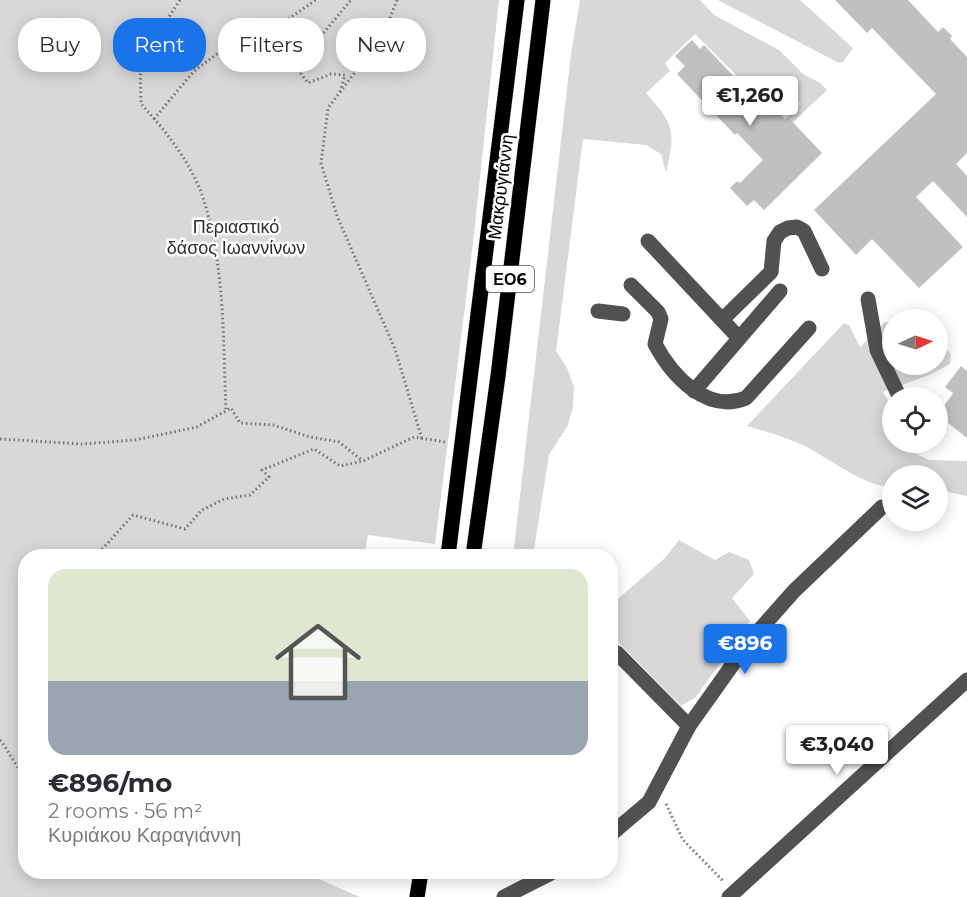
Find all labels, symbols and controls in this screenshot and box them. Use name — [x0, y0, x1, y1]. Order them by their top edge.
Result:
chip: Buy — [18, 18, 101, 72]
chip: Rent — [113, 18, 206, 72]
chip: Filters — [218, 18, 324, 72]
chip: New — [336, 18, 426, 72]
pin: €1,260 — [701, 76, 799, 127]
text: €1,260 — [716, 83, 784, 107]
street label: Μακρυγιάννη — [484, 133, 518, 241]
park label: Περιαστικό δάσος Ιωαννίνων — [167, 216, 305, 259]
road number: ΕΟ6 — [486, 266, 534, 292]
north arrow — [882, 309, 948, 375]
map controls — [882, 309, 948, 531]
button: locate — [882, 387, 948, 453]
button: layers — [882, 465, 948, 531]
icon: home — [264, 608, 372, 716]
pin: €896 — [709, 624, 781, 675]
text: €896 — [718, 631, 772, 655]
pin: €3,040 — [788, 725, 886, 776]
text: €3,040 — [800, 732, 874, 756]
text: €896/mo — [48, 767, 172, 799]
text: 2 rooms · 56 m² — [48, 799, 203, 823]
text: Κυριάκου Καραγιάννη — [48, 823, 241, 847]

